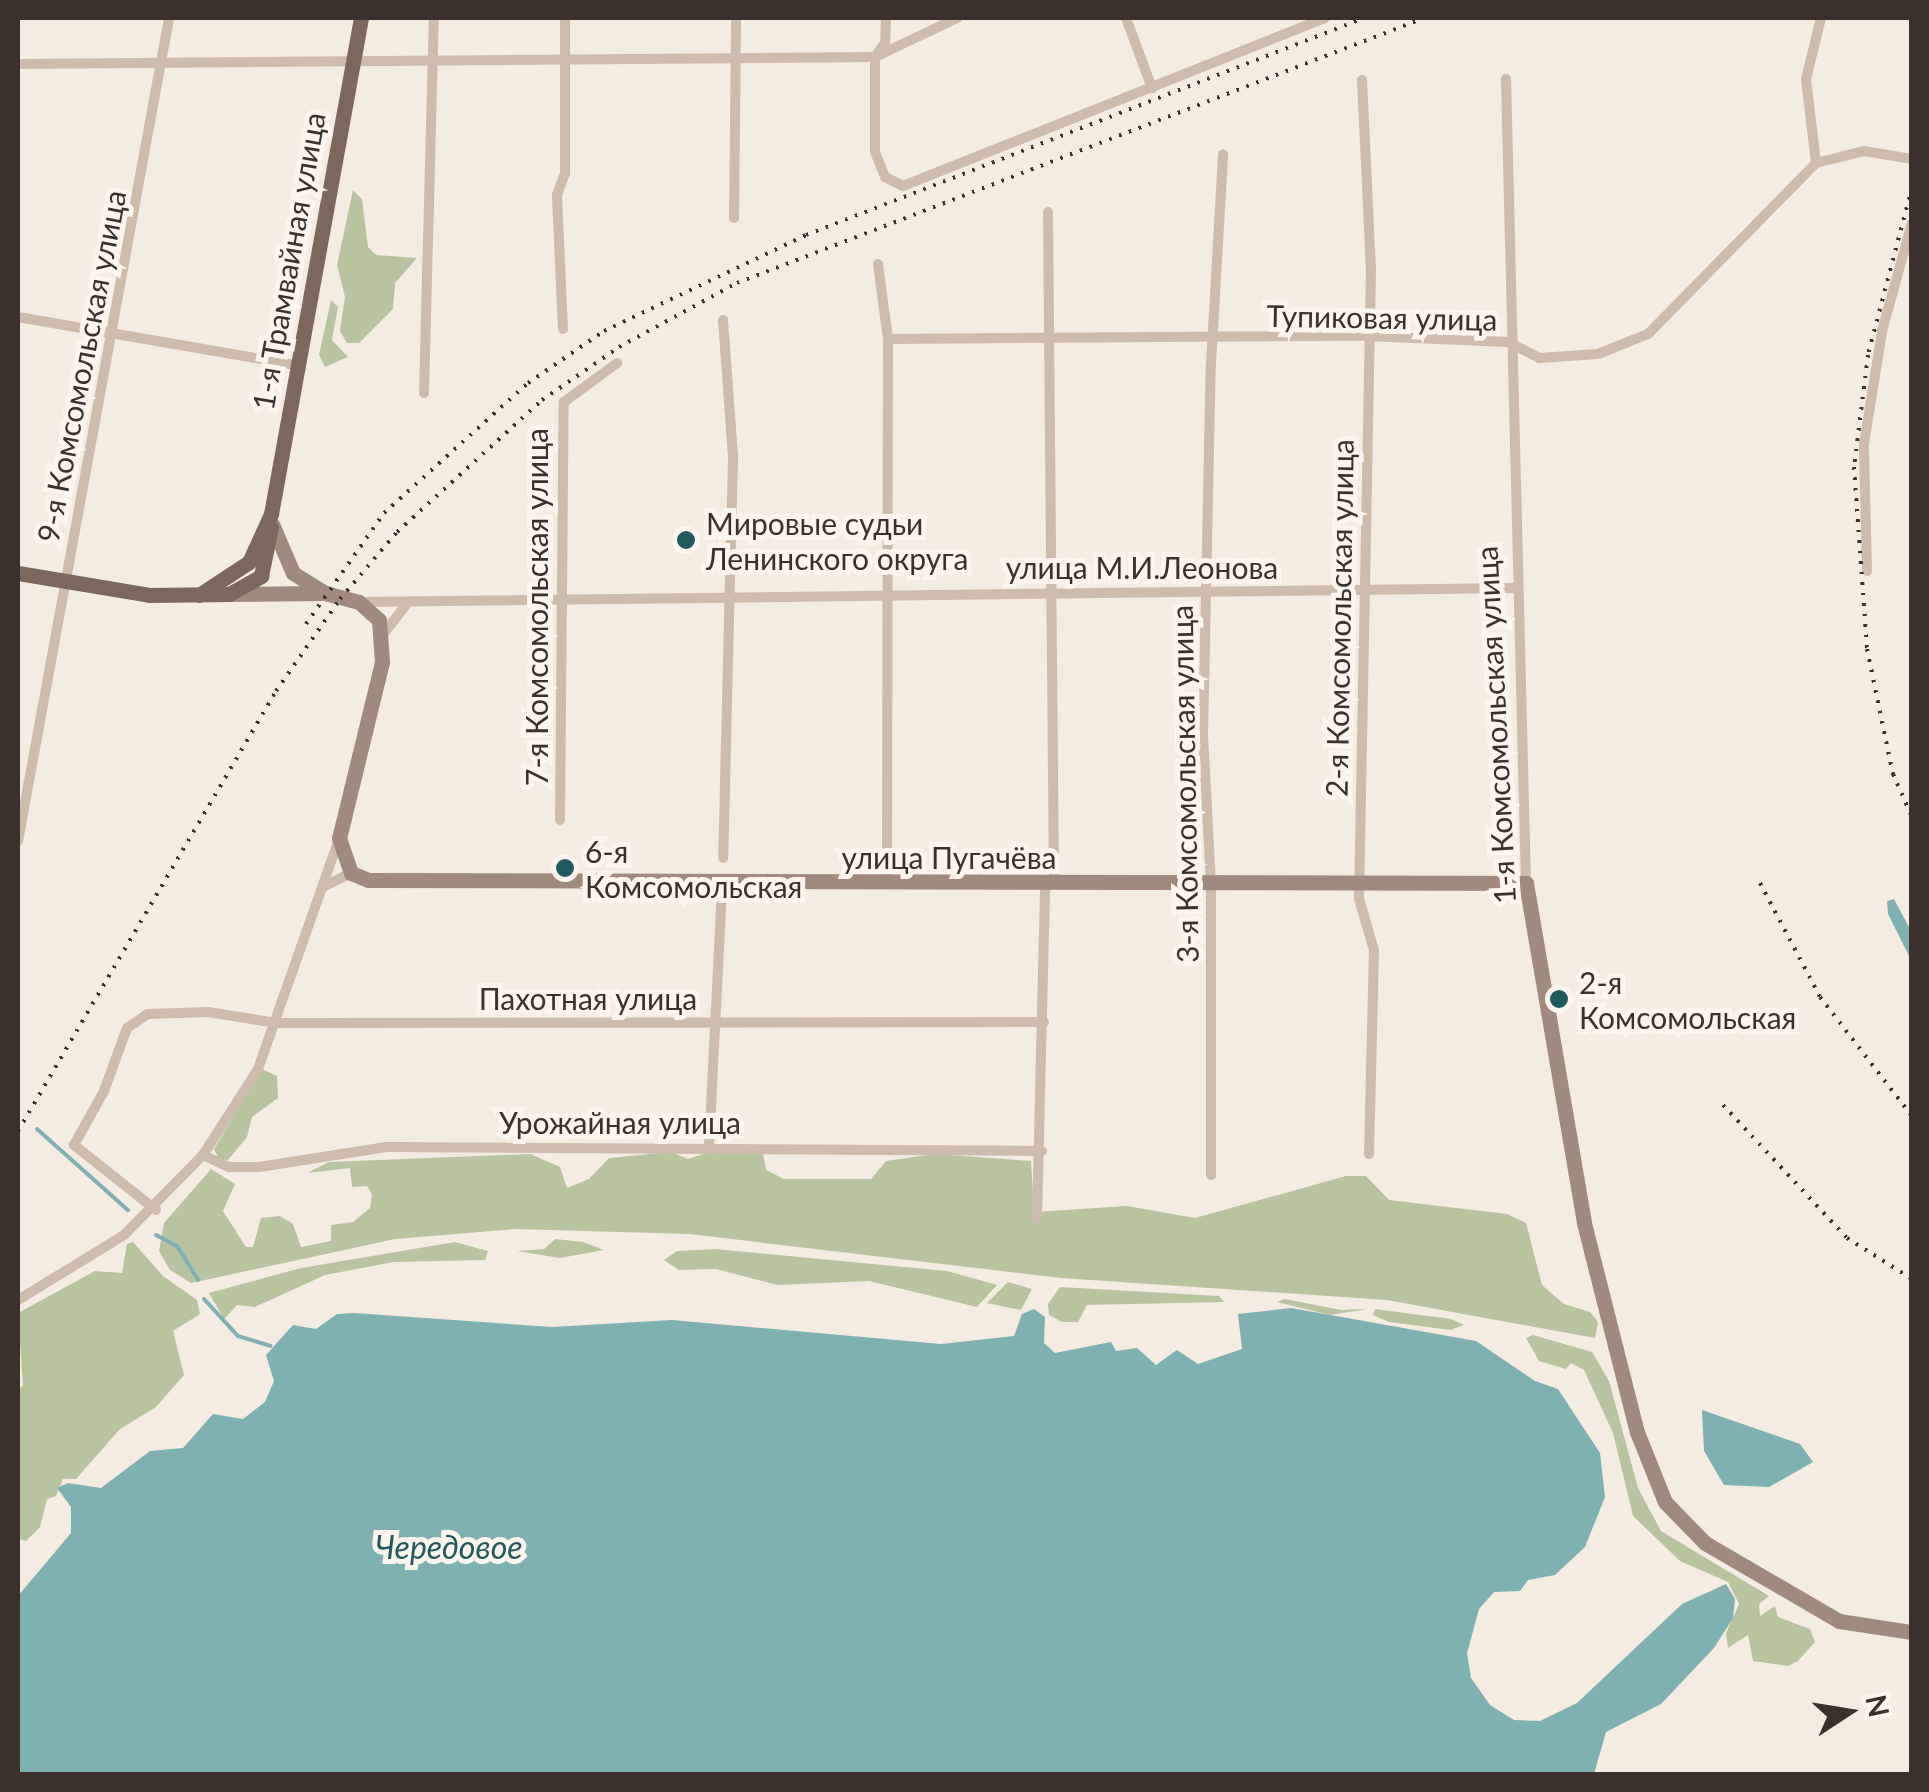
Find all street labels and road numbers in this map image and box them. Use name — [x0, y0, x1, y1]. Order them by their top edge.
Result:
street label: 1-я Трамвайная улица — [244, 109, 332, 413]
street label: 9-я Комсомольская улица — [29, 187, 133, 545]
street label: Тупиковая улица — [1266, 297, 1498, 337]
street label: 7-я Комсомольская улица — [518, 428, 554, 786]
street label: 2-я Комсомольская улица — [1318, 439, 1360, 797]
street label: 1-я Комсомольская улица — [1468, 545, 1522, 905]
street label: улица М.И.Леонова — [1006, 549, 1278, 585]
street label: 3-я Комсомольская улица — [1163, 605, 1205, 963]
street label: улица Пугачёва — [841, 839, 1057, 875]
street label: Пахотная улица — [479, 980, 697, 1016]
street label: Урожайная улица — [499, 1104, 741, 1140]

